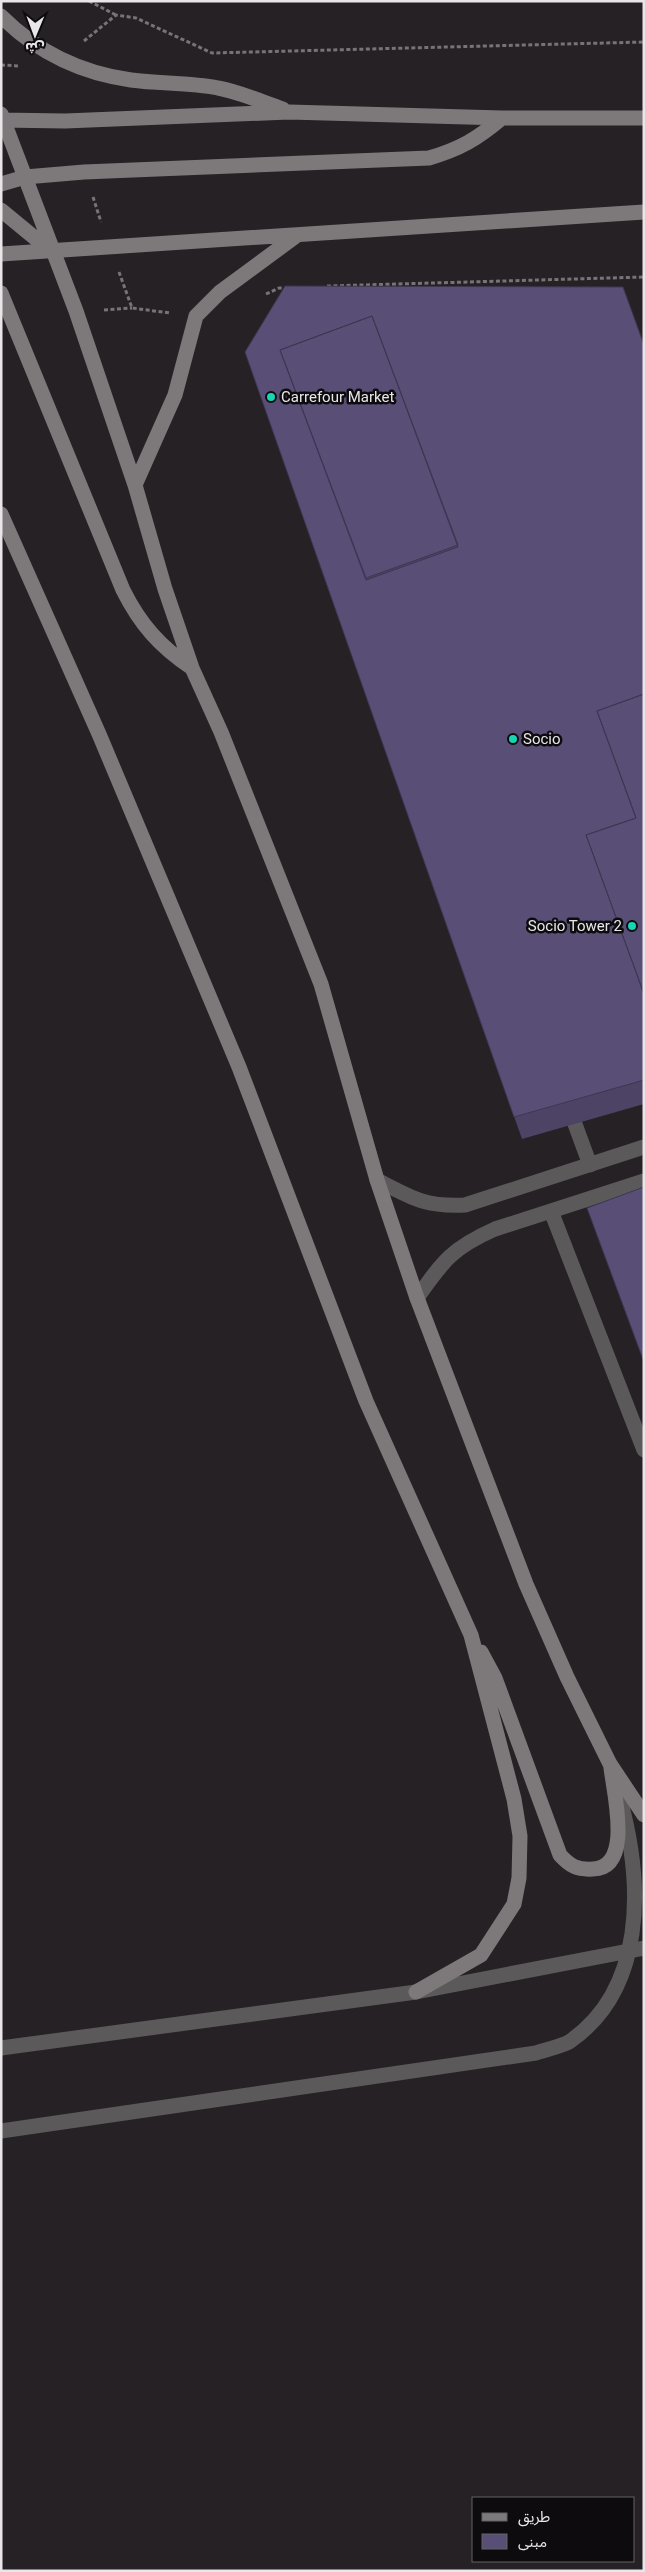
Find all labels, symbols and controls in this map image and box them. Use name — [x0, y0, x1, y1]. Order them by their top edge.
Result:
north arrow — [10, 10, 60, 60]
text: ش — [25, 40, 45, 56]
place label: Carrefour Market — [281, 388, 394, 406]
marker: Carrefour Market — [265, 391, 277, 403]
place label: Socio — [523, 730, 561, 748]
marker: Socio — [507, 733, 519, 745]
place label: Socio Tower 2 — [528, 917, 622, 935]
marker: Socio Tower 2 — [626, 920, 638, 932]
legend — [472, 2497, 635, 2562]
text: طريق — [518, 2508, 550, 2527]
text: مبنى — [518, 2533, 547, 2551]

